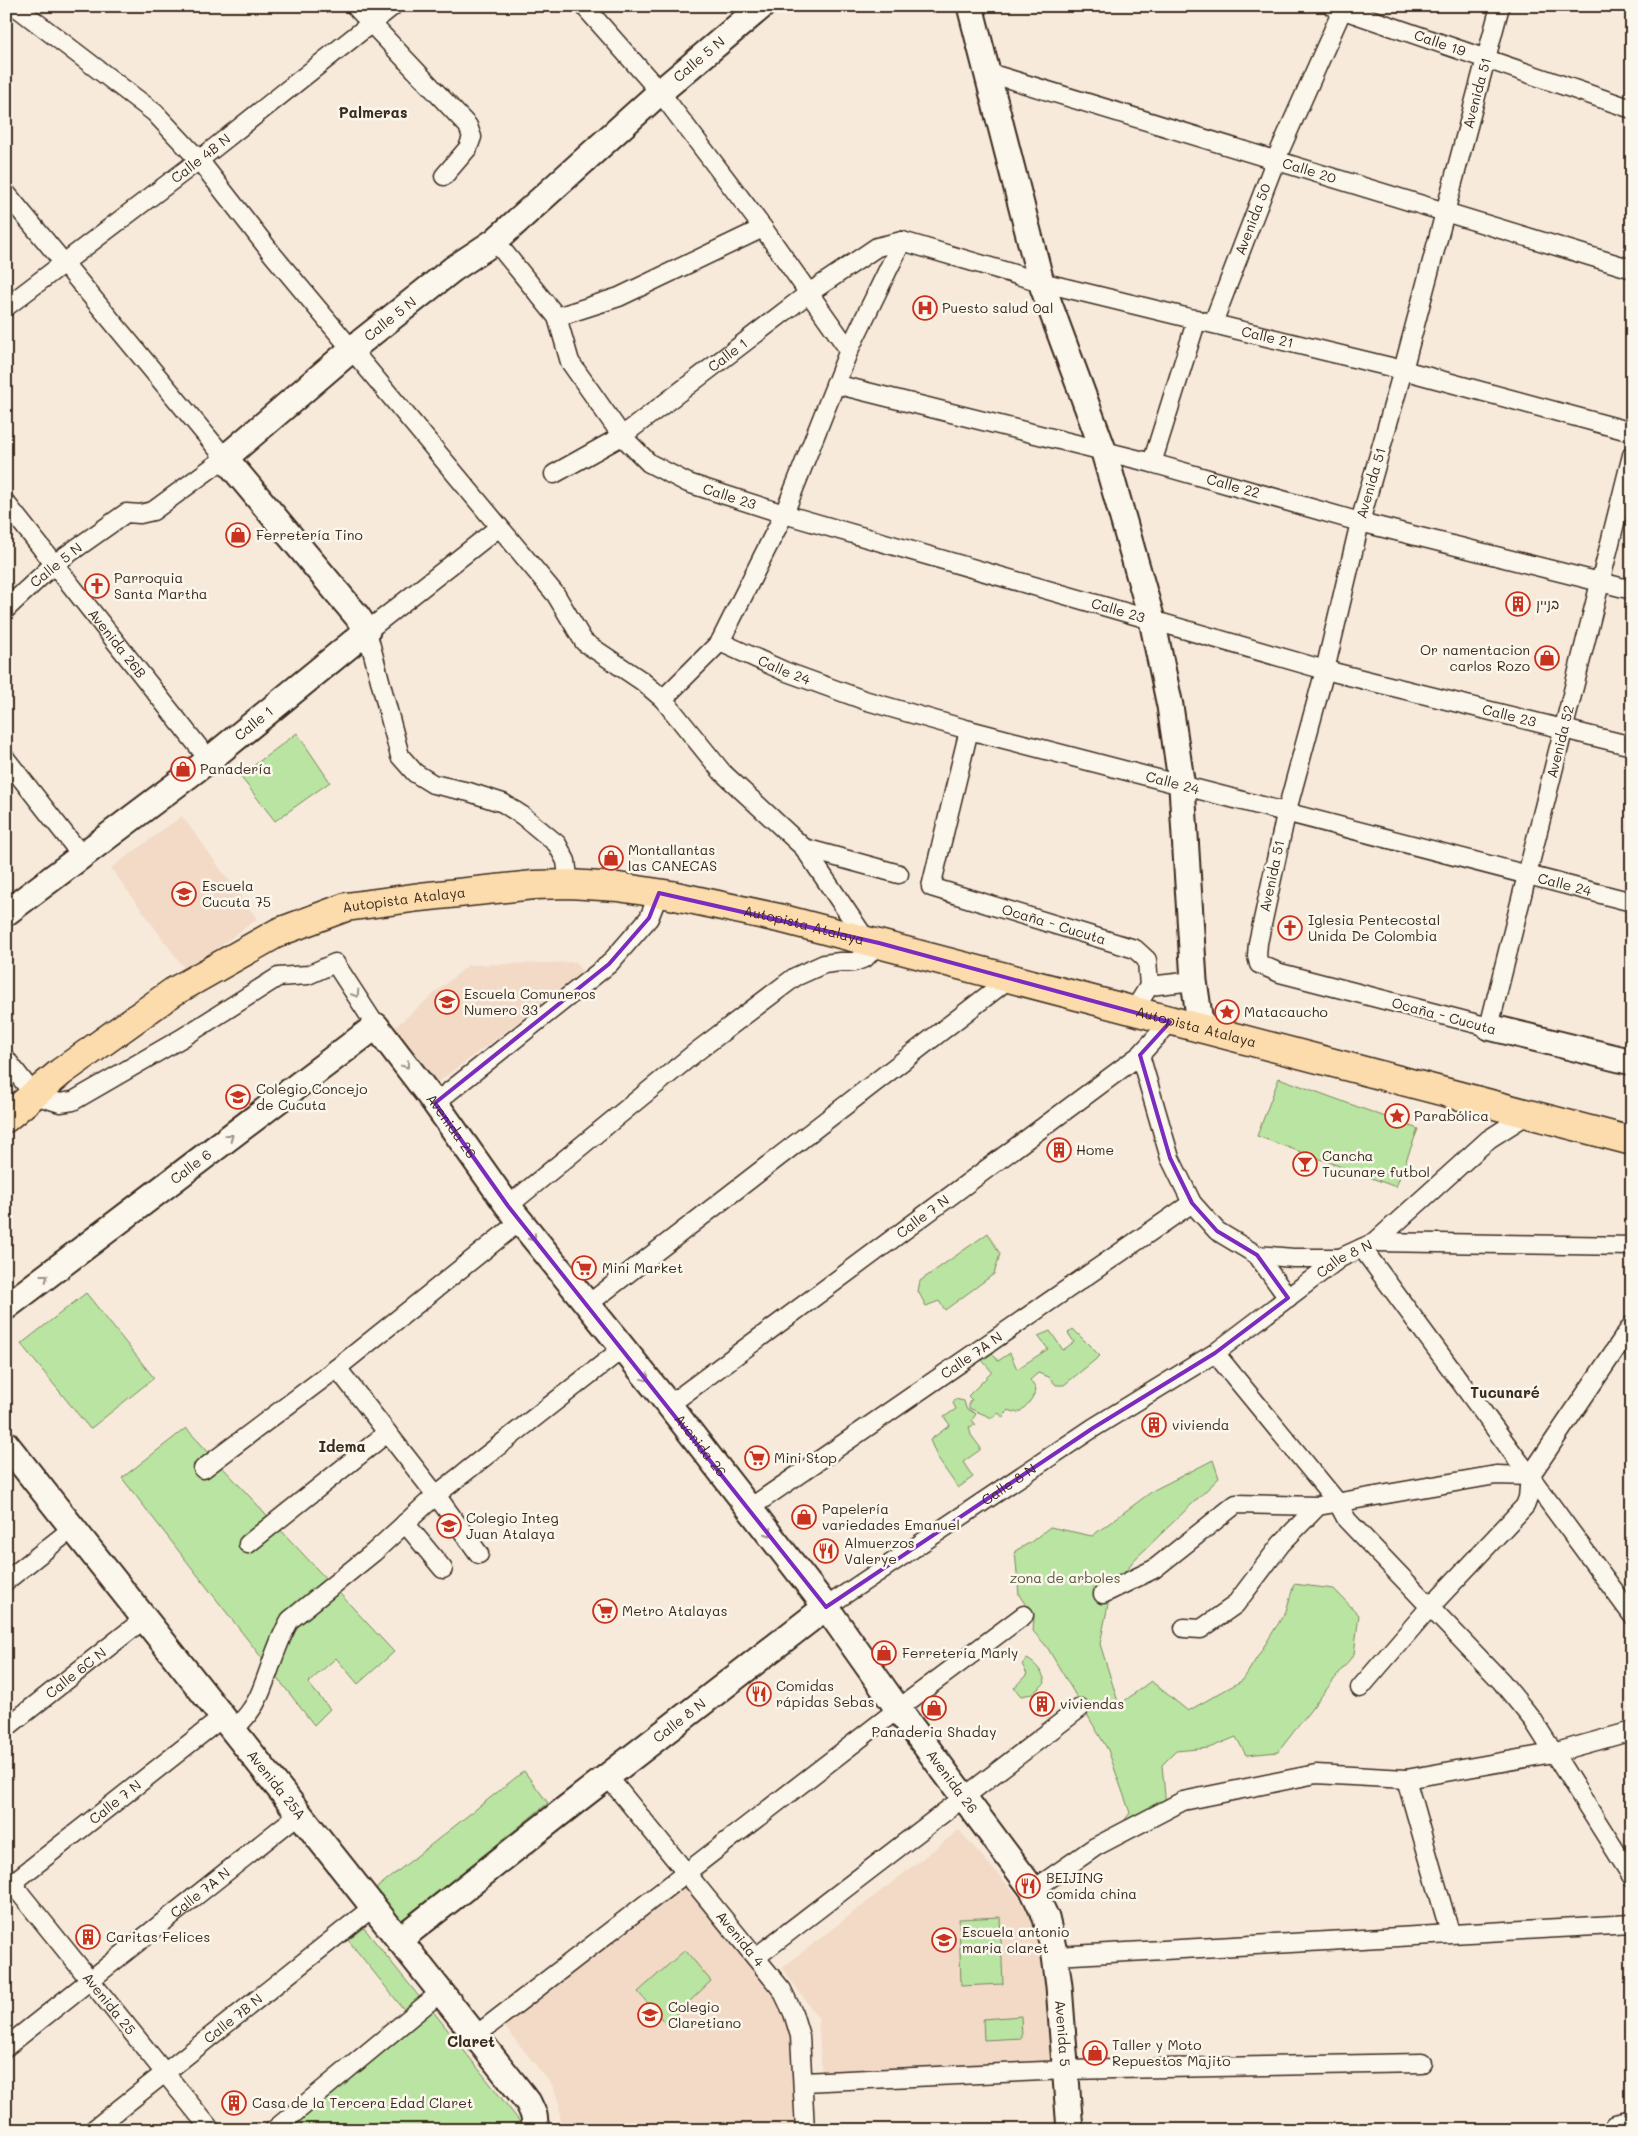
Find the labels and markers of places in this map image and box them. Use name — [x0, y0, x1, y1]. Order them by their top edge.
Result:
hospital icon: Puesto salud 0al — [912, 295, 938, 321]
place label: Puesto salud 0al — [942, 298, 1054, 317]
shop icon: Ferretería Tino — [225, 522, 251, 548]
place label: Ferretería Tino — [256, 525, 363, 544]
place label: Parroquia Santa Martha — [114, 568, 207, 603]
church icon: Parroquia Santa Martha — [84, 573, 110, 599]
building icon: בניין — [1505, 591, 1531, 617]
place label: בניין — [1536, 594, 1559, 613]
place label: Or namentacion carlos Rozo — [1420, 640, 1530, 675]
shop icon: Or namentacion carlos Rozo — [1534, 645, 1560, 671]
shop icon: Panadería — [170, 756, 196, 782]
place label: Panadería — [200, 759, 271, 778]
place label: Montallantas las CANECAS — [628, 840, 717, 875]
shop icon: Montallantas las CANECAS — [598, 845, 624, 871]
place label: Escuela Cucuta 75 — [202, 876, 271, 911]
school or university icon: Escuela Cucuta 75 — [171, 881, 197, 907]
place label: Iglesia Pentecostal Unida De Colombia — [1308, 910, 1440, 945]
church icon: Iglesia Pentecostal Unida De Colombia — [1277, 915, 1303, 941]
place label: Escuela Comuneros Numero 33 — [464, 984, 596, 1019]
school or university icon: Escuela Comuneros Numero 33 — [434, 989, 460, 1015]
place icon: Matacaucho — [1214, 999, 1240, 1025]
place label: Matacaucho — [1244, 1002, 1328, 1021]
place label: Colegio Concejo de Cucuta — [256, 1079, 368, 1114]
school or university icon: Colegio Concejo de Cucuta — [225, 1084, 251, 1110]
place icon: Parabólica — [1384, 1103, 1410, 1129]
place label: Parabólica — [1414, 1106, 1489, 1125]
building icon: Home — [1046, 1137, 1072, 1163]
place label: Home — [1076, 1140, 1114, 1159]
place label: Cancha Tucunare futbol — [1322, 1146, 1430, 1181]
bar icon: Cancha Tucunare futbol — [1292, 1151, 1318, 1177]
supermarket icon: Mini Market — [571, 1255, 597, 1281]
place label: Mini Market — [602, 1258, 683, 1277]
building icon: vivienda — [1141, 1412, 1167, 1438]
place label: vivienda — [1172, 1415, 1229, 1434]
supermarket icon: Mini Stop — [744, 1445, 770, 1471]
place label: Mini Stop — [774, 1448, 837, 1467]
place label: Papelería variedades Emanuel — [822, 1499, 960, 1534]
shop icon: Papelería variedades Emanuel — [791, 1504, 817, 1530]
place label: Colegio Integ Juan Atalaya — [466, 1508, 559, 1543]
school or university icon: Colegio Integ Juan Atalaya — [436, 1513, 462, 1539]
place label: Almuerzos Valerye — [844, 1533, 915, 1568]
restaurant icon: Almuerzos Valerye — [813, 1538, 839, 1564]
supermarket icon: Metro Atalayas — [592, 1598, 618, 1624]
place label: Metro Atalayas — [622, 1601, 727, 1620]
shop icon: Ferretería Marly — [871, 1640, 897, 1666]
place label: Ferretería Marly — [902, 1643, 1018, 1662]
place label: Comidas rápidas Sebas — [776, 1676, 875, 1711]
restaurant icon: Comidas rápidas Sebas — [746, 1681, 772, 1707]
building icon: viviendas — [1029, 1691, 1055, 1717]
place label: viviendas — [1060, 1694, 1124, 1713]
shop icon: Panaderia Shaday — [921, 1695, 947, 1721]
place label: Panaderia Shaday — [871, 1722, 997, 1741]
place label: BEIJING comida china — [1046, 1868, 1137, 1903]
restaurant icon: BEIJING comida china — [1015, 1873, 1041, 1899]
place label: Escuela antonio maria claret — [962, 1922, 1069, 1957]
building icon: Caritas Felices — [75, 1924, 101, 1950]
place label: Caritas Felices — [106, 1927, 210, 1946]
school or university icon: Escuela antonio maria claret — [931, 1927, 957, 1953]
place label: Colegio Claretiano — [668, 1997, 741, 2032]
school or university icon: Colegio Claretiano — [637, 2002, 663, 2028]
place label: Taller y Moto Repuestos Majito — [1112, 2035, 1230, 2070]
shop icon: Taller y Moto Repuestos Majito — [1082, 2040, 1108, 2066]
building icon: Casa de la Tercera Edad Claret — [221, 2090, 247, 2116]
place label: Casa de la Tercera Edad Claret — [252, 2093, 473, 2112]

